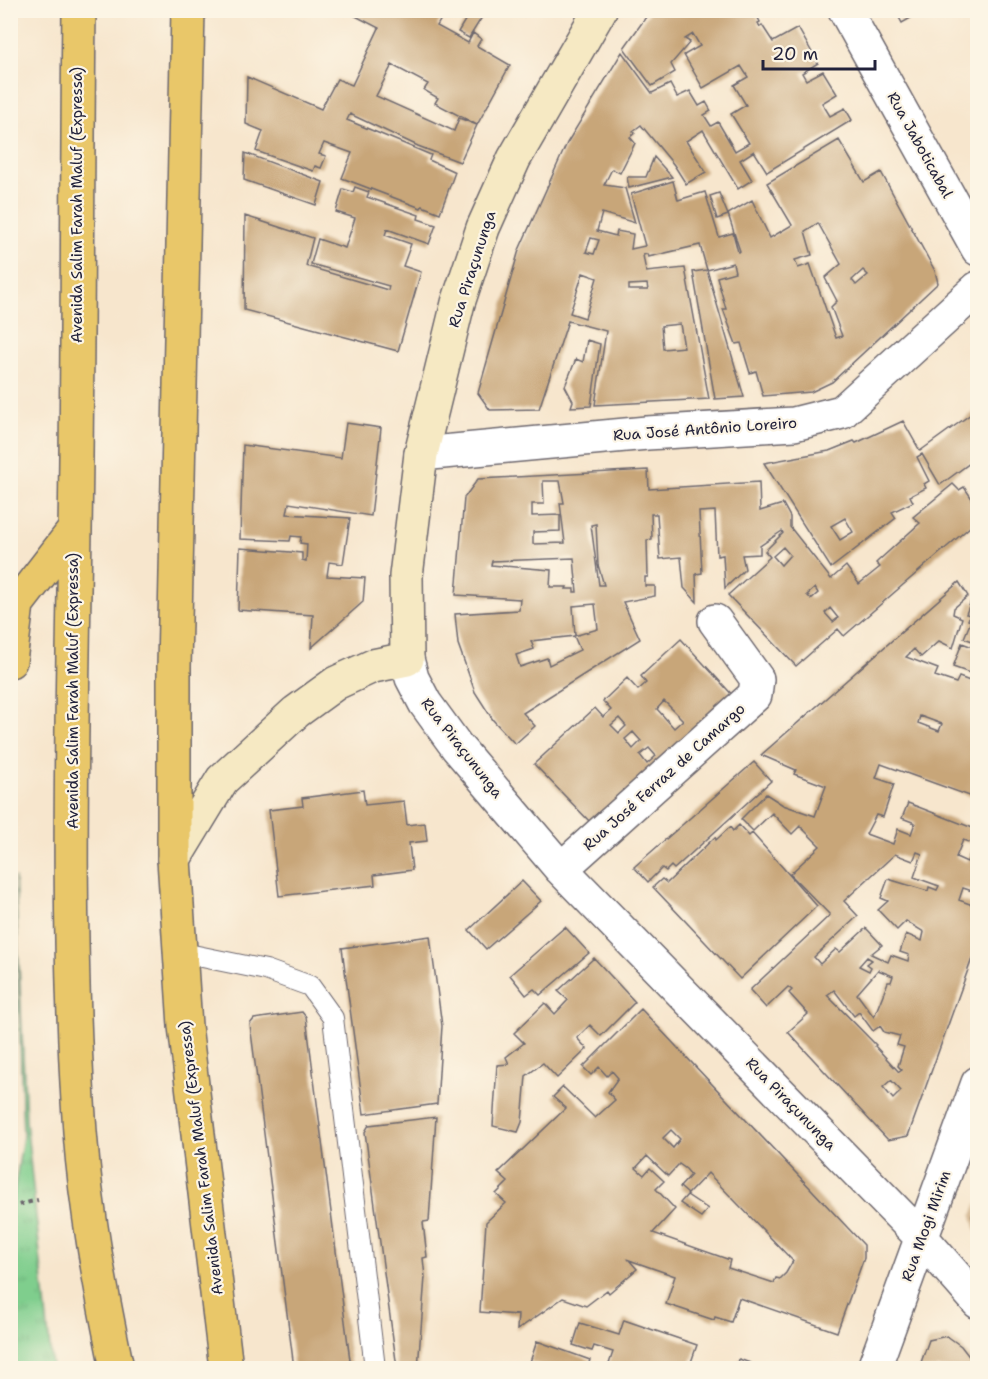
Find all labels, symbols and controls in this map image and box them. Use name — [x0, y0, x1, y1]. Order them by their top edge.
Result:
scale bar — [763, 33, 876, 71]
text: 20 m — [772, 42, 818, 66]
street label: Avenida Salim Farah Maluf (Expressa) — [67, 67, 87, 343]
street label: Rua Jaboticabal — [883, 88, 958, 202]
street label: Rua Piraçununga — [444, 207, 501, 330]
street label: Rua José Antônio Loreiro — [612, 413, 798, 445]
street label: Avenida Salim Farah Maluf (Expressa) — [63, 553, 83, 829]
street label: Rua Piraçununga — [417, 694, 508, 803]
street label: Rua José Ferraz de Camargo — [579, 699, 749, 855]
street label: Avenida Salim Farah Maluf (Expressa) — [174, 1020, 228, 1296]
street label: Rua Piraçununga — [742, 1053, 841, 1155]
street label: Rua Mogi Mirim — [897, 1168, 955, 1284]

